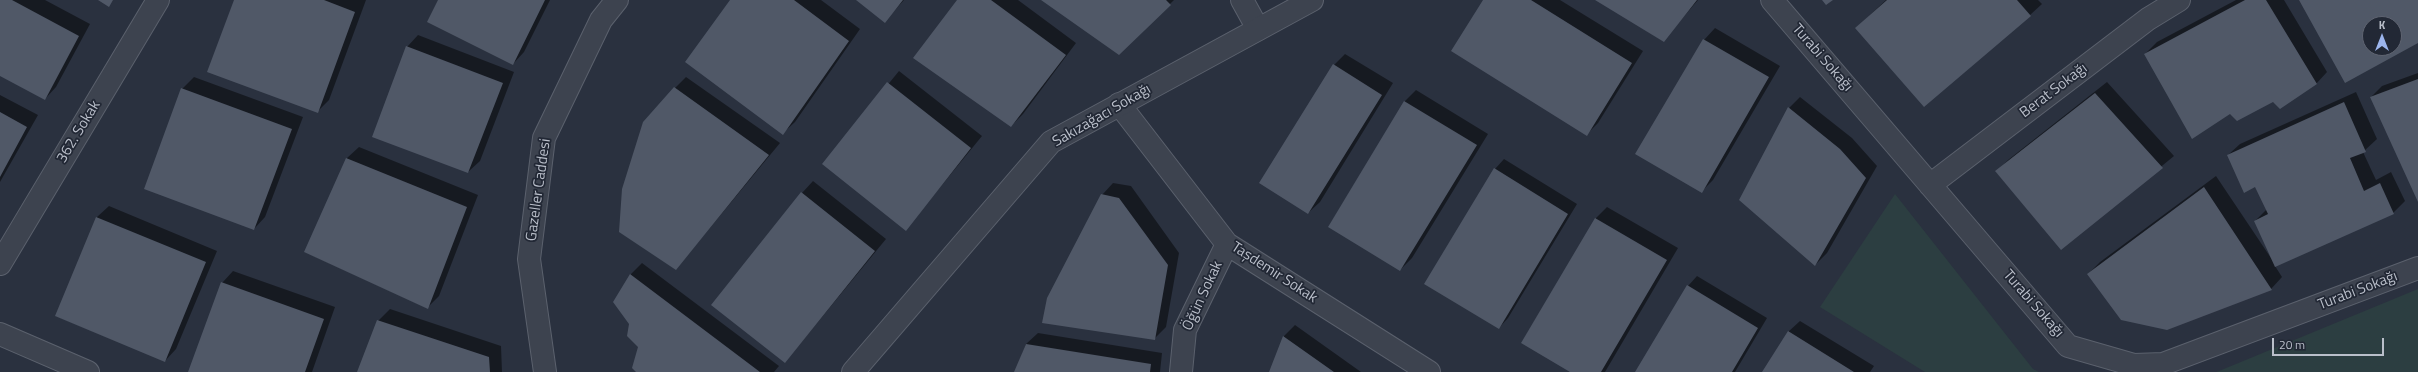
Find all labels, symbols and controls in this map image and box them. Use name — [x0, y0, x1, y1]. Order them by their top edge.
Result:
north arrow — [2362, 16, 2402, 56]
text: K — [2379, 17, 2385, 33]
street label: Turabi Sokağı — [1788, 21, 1856, 95]
street label: Berat Sokağı — [2017, 60, 2091, 122]
street label: Sakızağacı Sokağı — [1050, 81, 1154, 151]
street label: 362. Sokak — [53, 98, 105, 166]
street label: Gazeller Caddesi — [523, 138, 555, 242]
street label: Taşdemir Sokak — [1228, 239, 1320, 307]
street label: Öğün Sokak — [1179, 258, 1227, 334]
street label: Turabi Sokağı — [1999, 267, 2067, 341]
street label: Turabi Sokağı — [2316, 268, 2400, 314]
scale bar — [2274, 330, 2386, 356]
text: 20 m — [2279, 335, 2305, 354]

